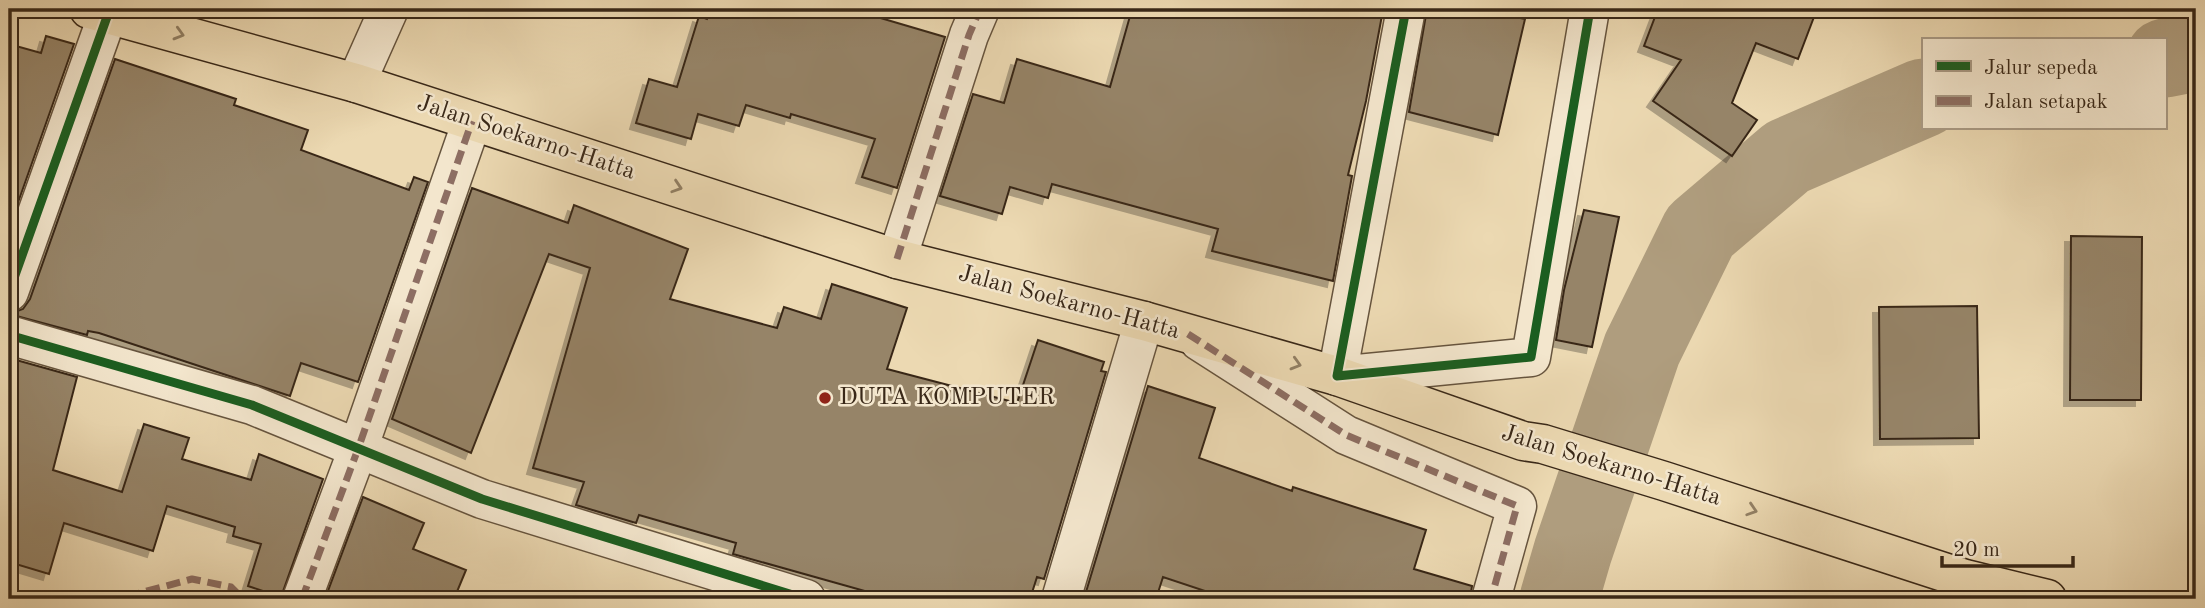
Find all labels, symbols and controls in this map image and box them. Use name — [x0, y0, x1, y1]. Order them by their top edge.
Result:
one-way arrow — [172, 25, 184, 40]
legend — [1922, 38, 2166, 130]
text: Jalur sepeda — [1984, 58, 2098, 79]
street label: Jalan Soekarno-Hatta — [414, 91, 638, 185]
text: Jalan setapak — [1984, 92, 2108, 113]
one-way arrow — [670, 179, 682, 193]
street label: Jalan Soekarno-Hatta — [956, 262, 1182, 344]
one-way arrow — [1289, 356, 1301, 371]
place label: DUTA KOMPUTER — [839, 386, 1055, 410]
marker: DUTA KOMPUTER — [817, 390, 833, 406]
street label: Jalan Soekarno-Hatta — [1498, 421, 1724, 511]
one-way arrow — [1746, 501, 1758, 516]
scale bar — [1942, 524, 2074, 568]
text: 20 m — [1953, 540, 2000, 561]

